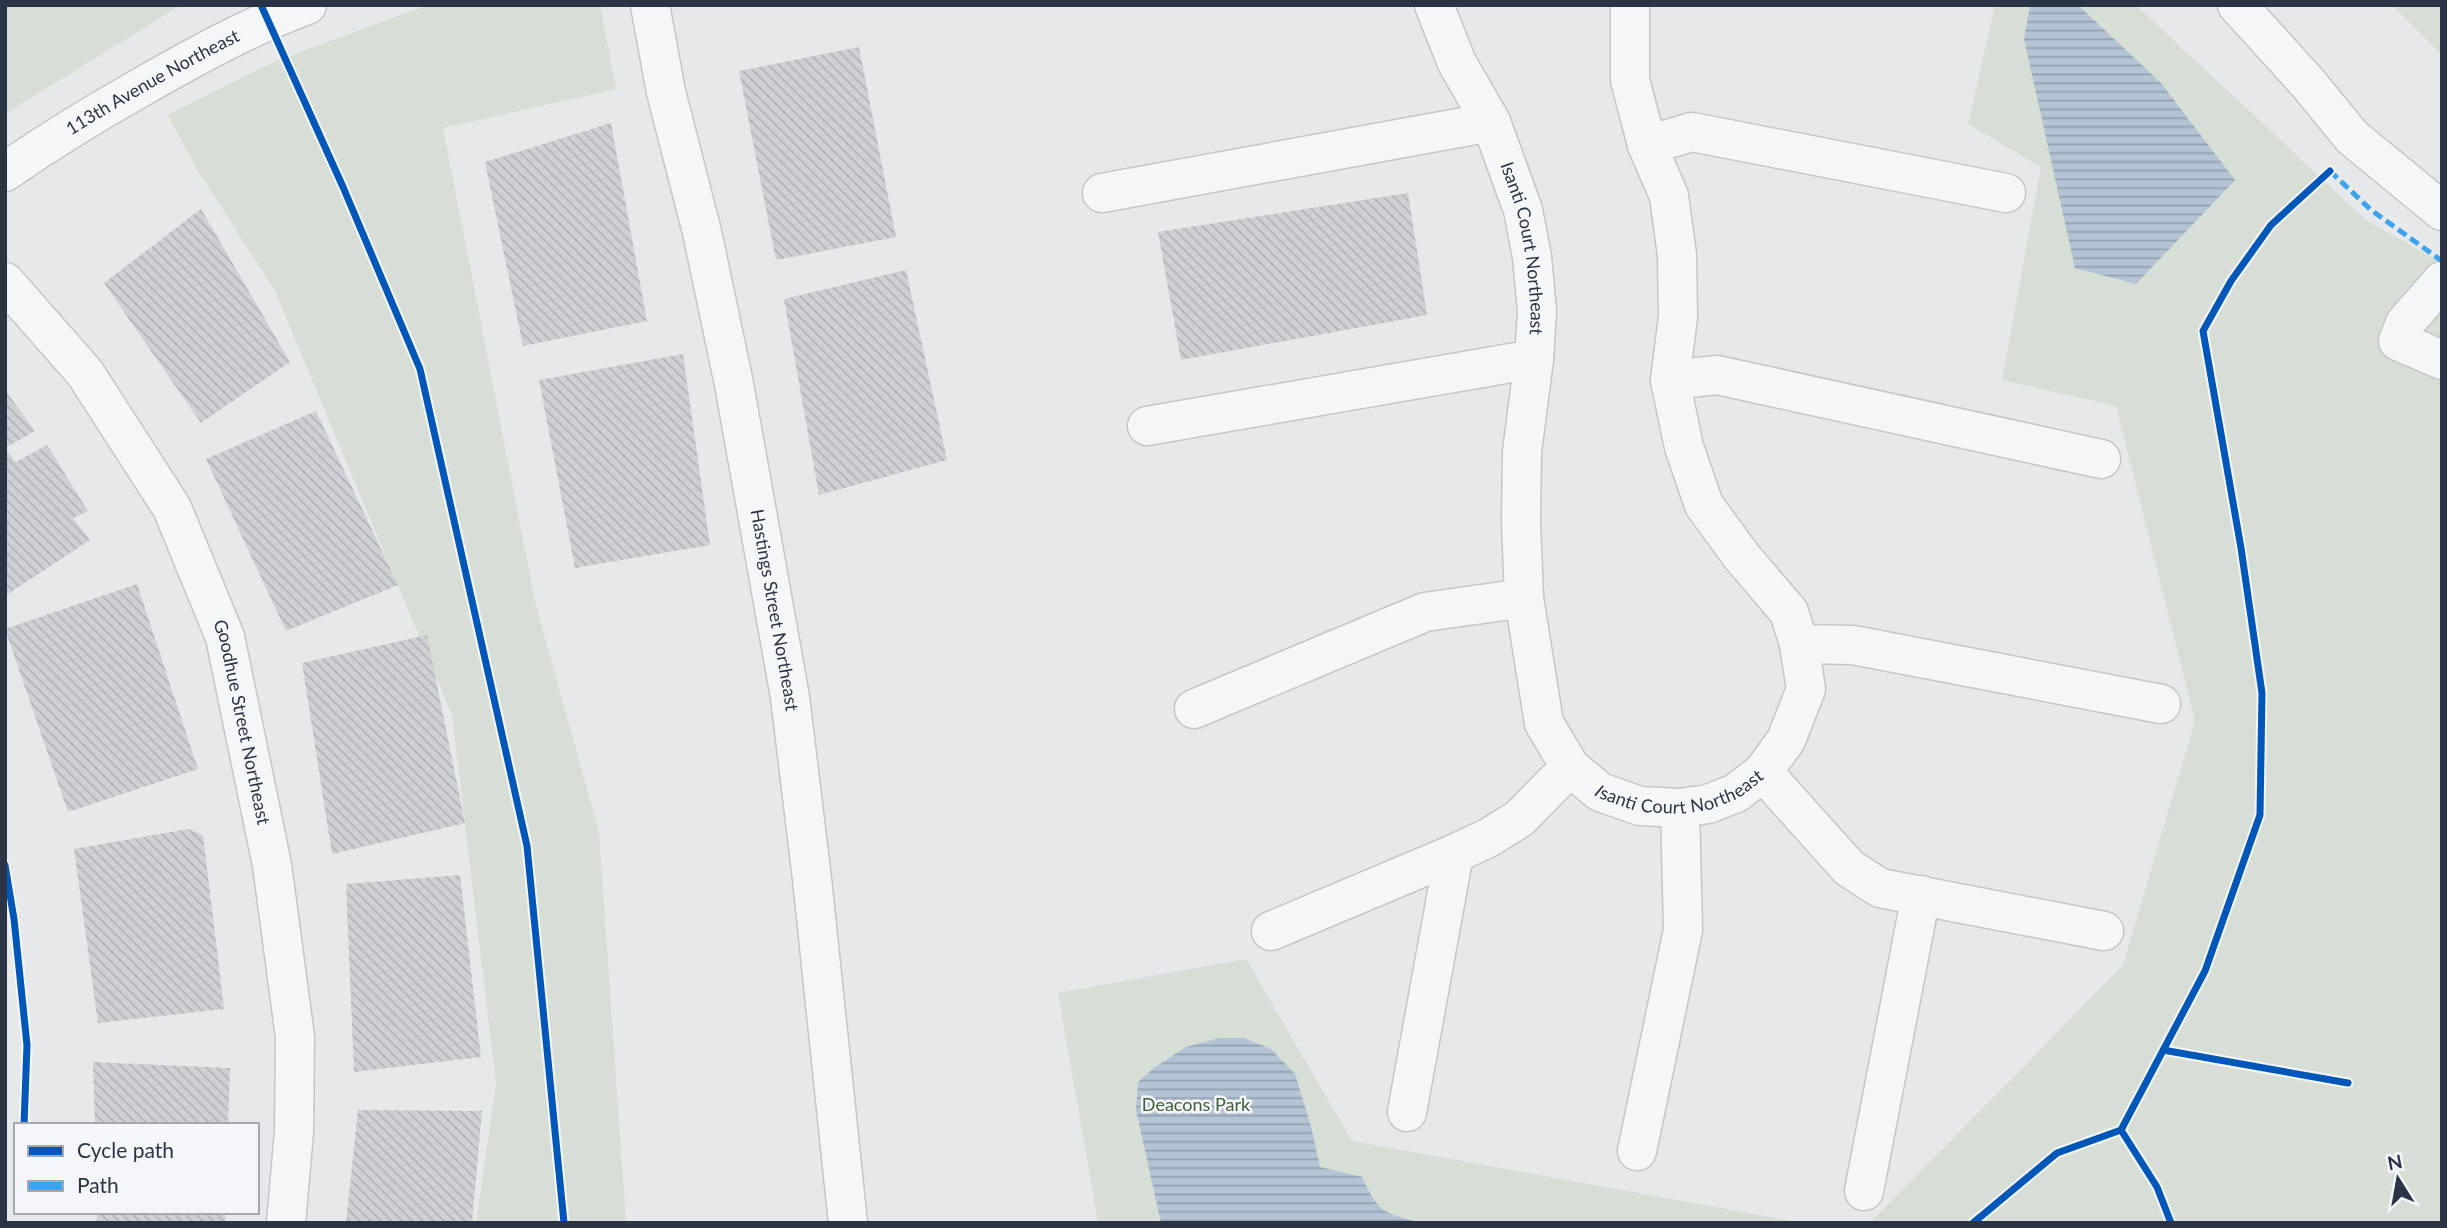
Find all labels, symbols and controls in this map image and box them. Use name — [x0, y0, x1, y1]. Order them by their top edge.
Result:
street label: 113th Avenue Northeast — [61, 24, 243, 139]
street label: Isanti Court Northeast — [1496, 159, 1549, 336]
street label: Hastings Street Northeast — [747, 507, 804, 713]
street label: Goodhue Street Northeast — [209, 616, 276, 827]
street label: Isanti Court Northeast — [1590, 764, 1767, 818]
park label: Deacons Park — [1142, 1093, 1251, 1115]
legend — [14, 1123, 259, 1214]
text: Cycle path — [77, 1137, 174, 1162]
north arrow — [2363, 1144, 2433, 1214]
text: N — [2385, 1149, 2404, 1175]
text: Path — [77, 1172, 119, 1197]

